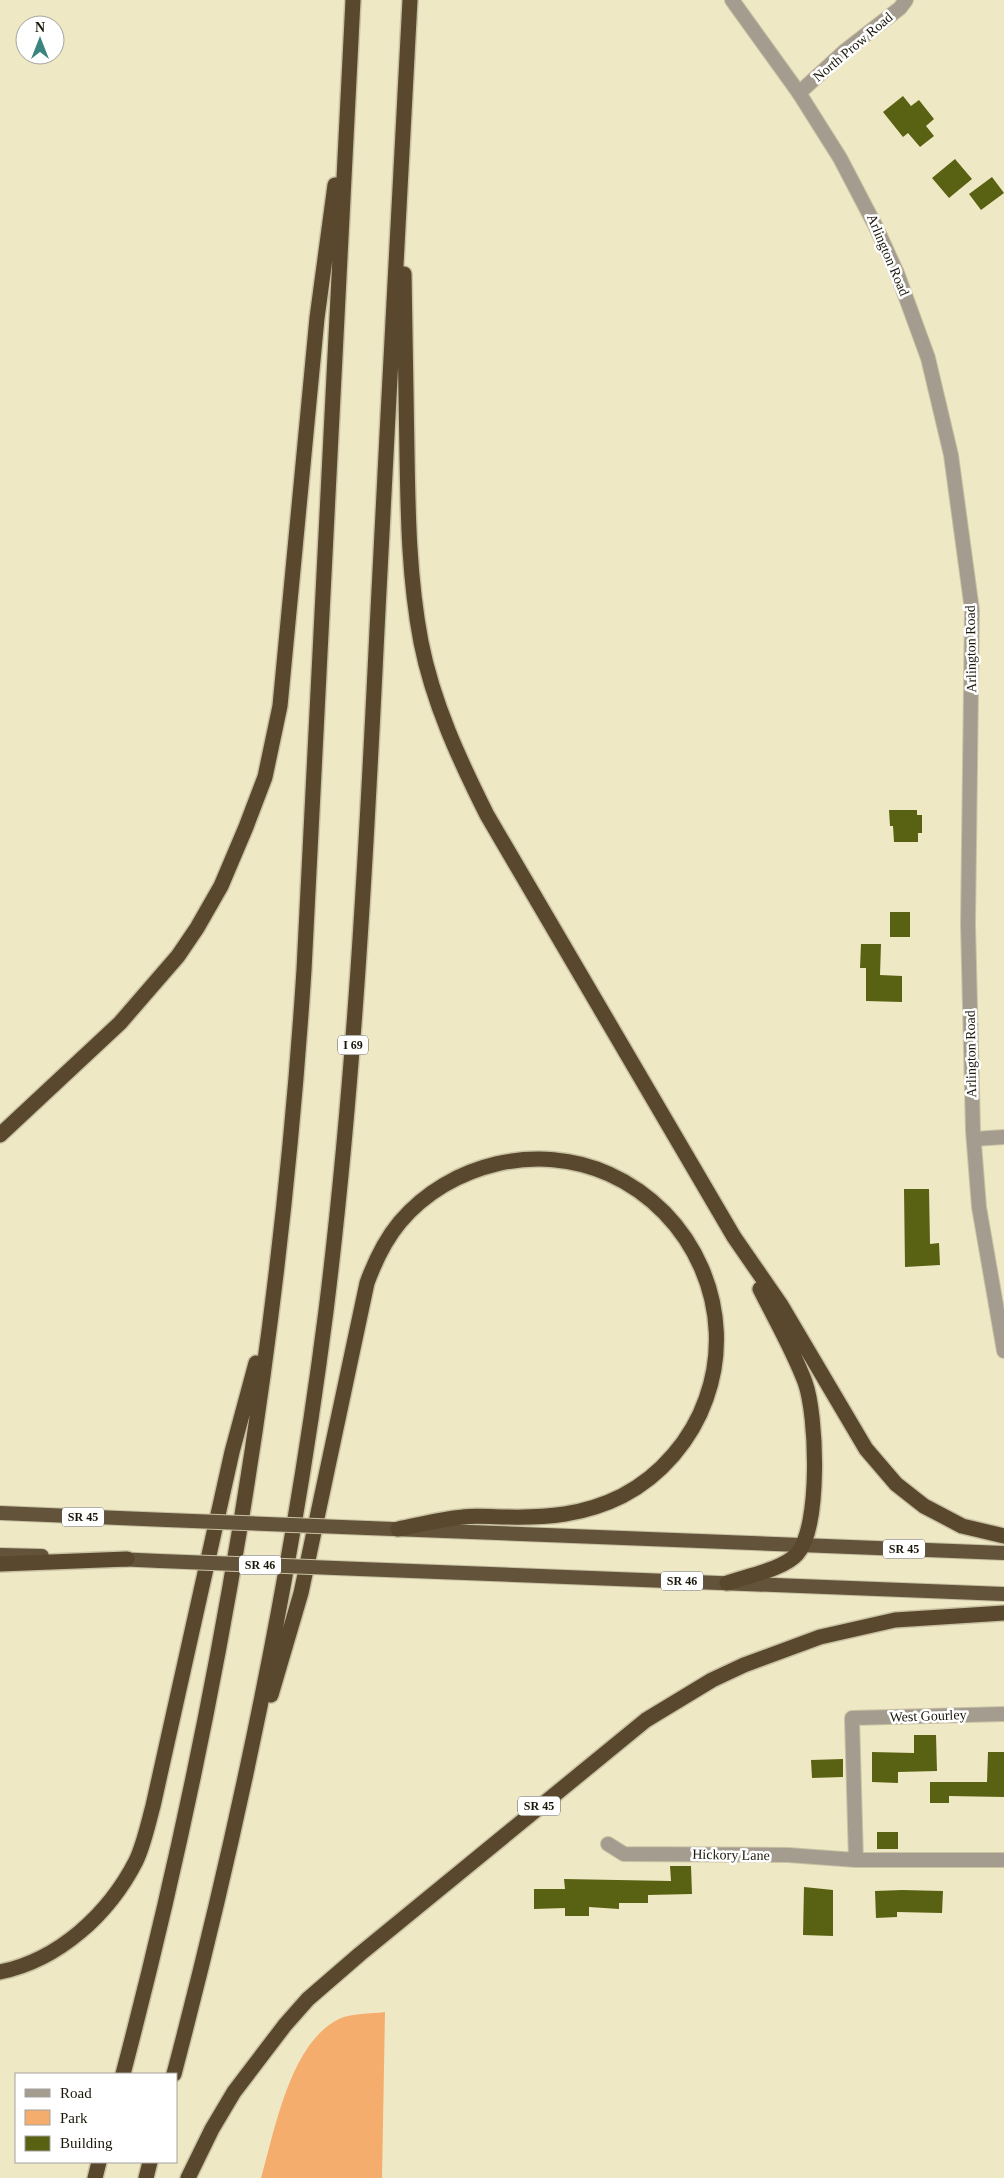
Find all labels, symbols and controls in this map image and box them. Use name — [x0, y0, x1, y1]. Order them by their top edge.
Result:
street label: North Prow Road — [810, 10, 896, 84]
north arrow — [15, 15, 65, 65]
text: N — [35, 20, 45, 35]
street label: Arlington Road — [864, 212, 912, 298]
street label: Arlington Road — [963, 605, 979, 693]
street label: Arlington Road — [963, 1010, 979, 1098]
road number: I 69 — [338, 1036, 368, 1054]
road number: SR 45 — [62, 1508, 104, 1526]
road number: SR 45 — [883, 1540, 925, 1558]
road number: SR 46 — [239, 1556, 281, 1574]
road number: SR 46 — [661, 1572, 703, 1590]
street label: West Gourley — [889, 1707, 967, 1725]
road number: SR 45 — [518, 1796, 560, 1815]
street label: Hickory Lane — [692, 1847, 770, 1863]
legend — [15, 2073, 178, 2163]
text: Road — [60, 2085, 92, 2101]
text: Park — [60, 2110, 88, 2126]
text: Building — [60, 2135, 113, 2151]

